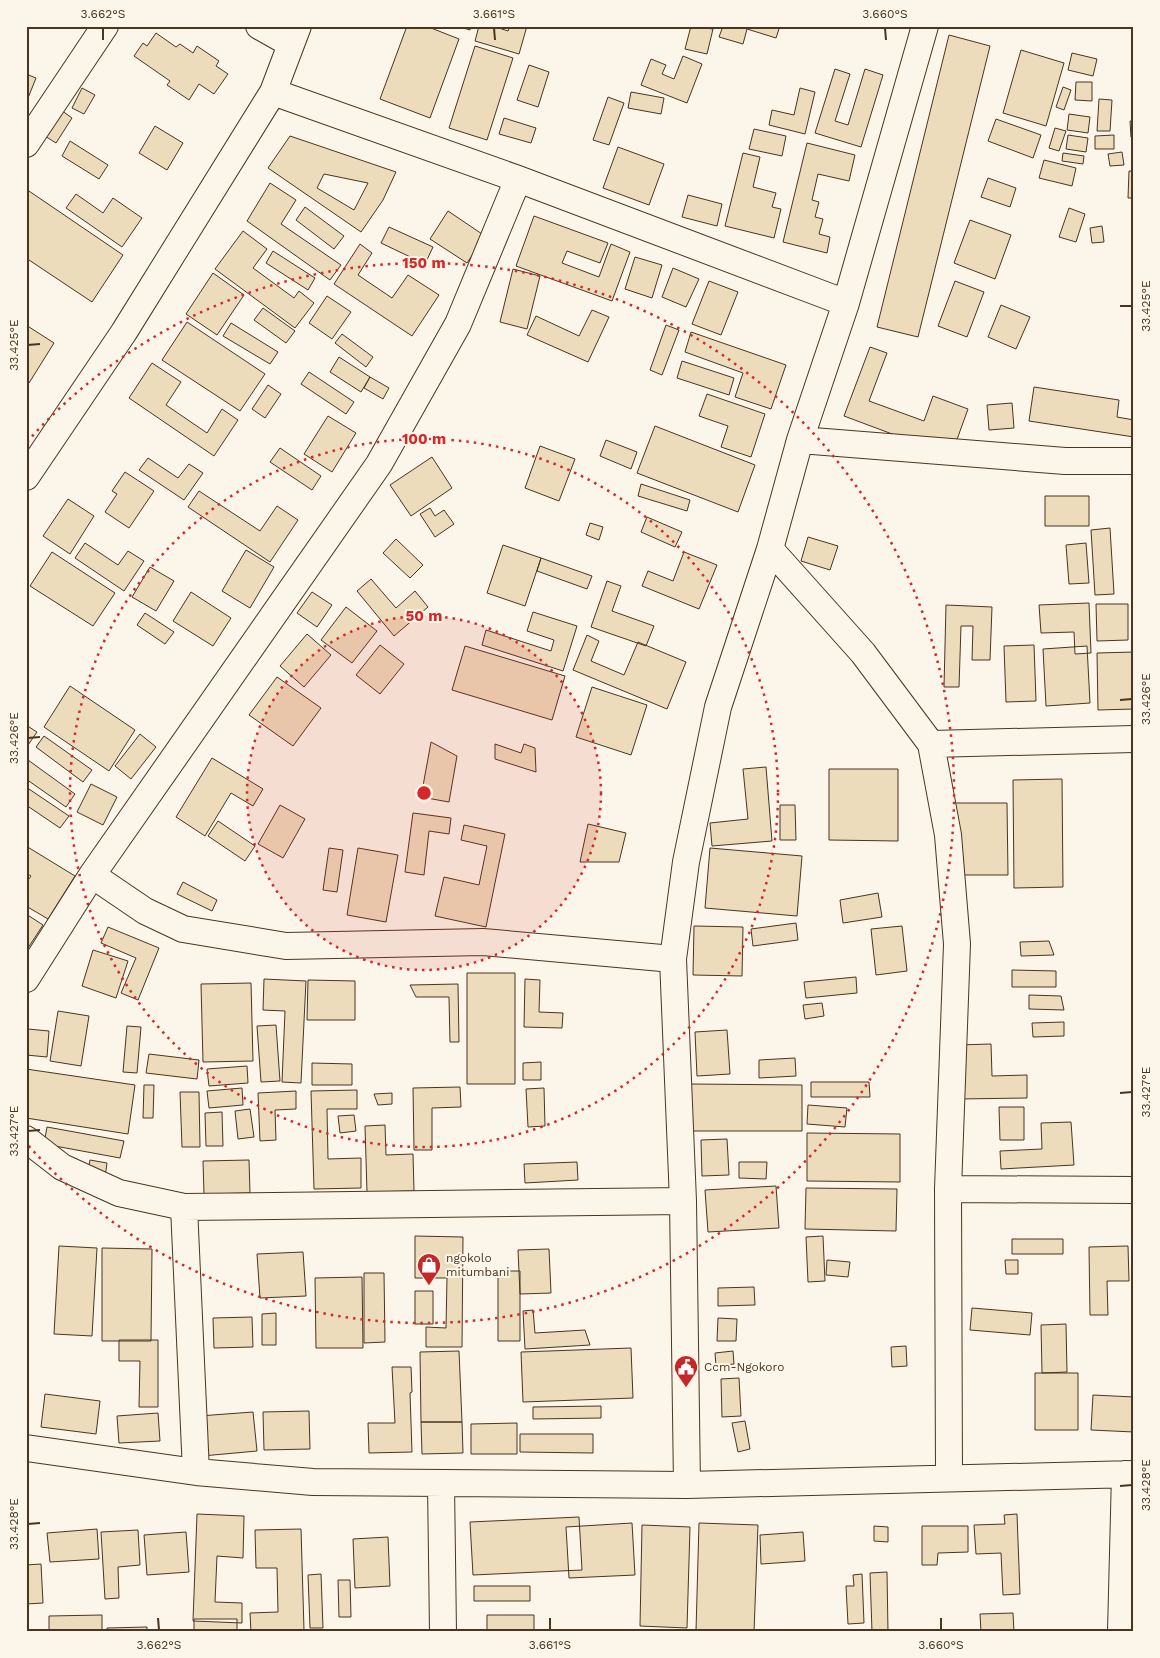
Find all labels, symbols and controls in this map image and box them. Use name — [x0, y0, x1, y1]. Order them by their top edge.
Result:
text: 3.662°S — [81, 7, 125, 21]
text: 3.661°S — [473, 7, 515, 21]
text: 3.660°S — [862, 7, 908, 21]
text: 150 m — [402, 254, 446, 272]
text: 33.425°E — [1139, 280, 1153, 332]
text: 33.425°E — [7, 319, 21, 371]
text: 100 m — [402, 430, 446, 448]
text: 50 m — [406, 607, 442, 625]
text: 33.426°E — [1139, 673, 1153, 725]
text: 33.426°E — [7, 712, 21, 764]
centre of rings — [415, 784, 433, 802]
text: 33.427°E — [1139, 1066, 1153, 1118]
text: 33.427°E — [7, 1105, 21, 1157]
place label: ngokolo mitumbani — [446, 1251, 509, 1279]
shop icon: ngokolo mitumbani — [416, 1252, 442, 1286]
public building icon: Ccm-Ngokoro — [673, 1354, 699, 1388]
place label: Ccm-Ngokoro — [704, 1360, 784, 1374]
text: 33.428°E — [1139, 1459, 1153, 1511]
text: 33.428°E — [7, 1498, 21, 1550]
text: 3.662°S — [137, 1638, 181, 1652]
text: 3.661°S — [529, 1638, 571, 1652]
text: 3.660°S — [918, 1638, 964, 1652]

